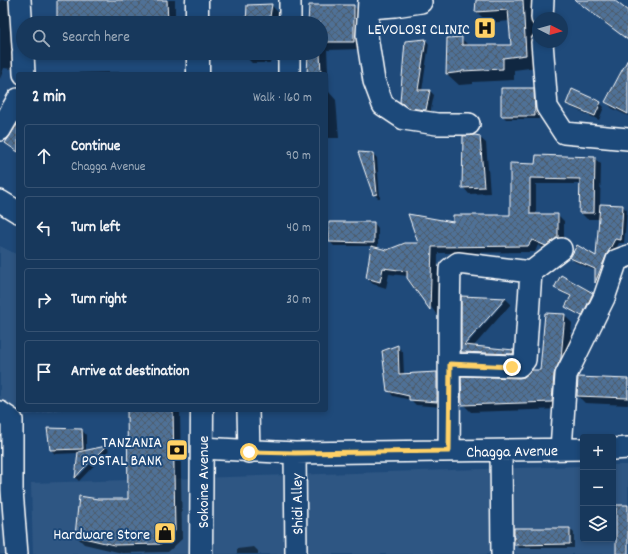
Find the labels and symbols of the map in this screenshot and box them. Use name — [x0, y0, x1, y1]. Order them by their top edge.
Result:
north arrow — [532, 12, 568, 48]
hospital icon: LEVOLOSI CLINIC — [472, 15, 498, 41]
place label: LEVOLOSI CLINIC — [368, 19, 470, 42]
route end — [503, 358, 521, 376]
place label: TANZANIA POSTAL BANK — [82, 432, 162, 473]
street label: Sokoine Avenue — [193, 436, 216, 528]
bank icon: TANZANIA POSTAL BANK — [164, 437, 190, 463]
street label: Chagga Avenue — [466, 440, 558, 465]
route start — [240, 443, 258, 461]
street label: Shidi Alley — [286, 473, 311, 535]
shop icon: Hardware Store — [152, 520, 178, 546]
place label: Hardware Store — [53, 524, 150, 547]

